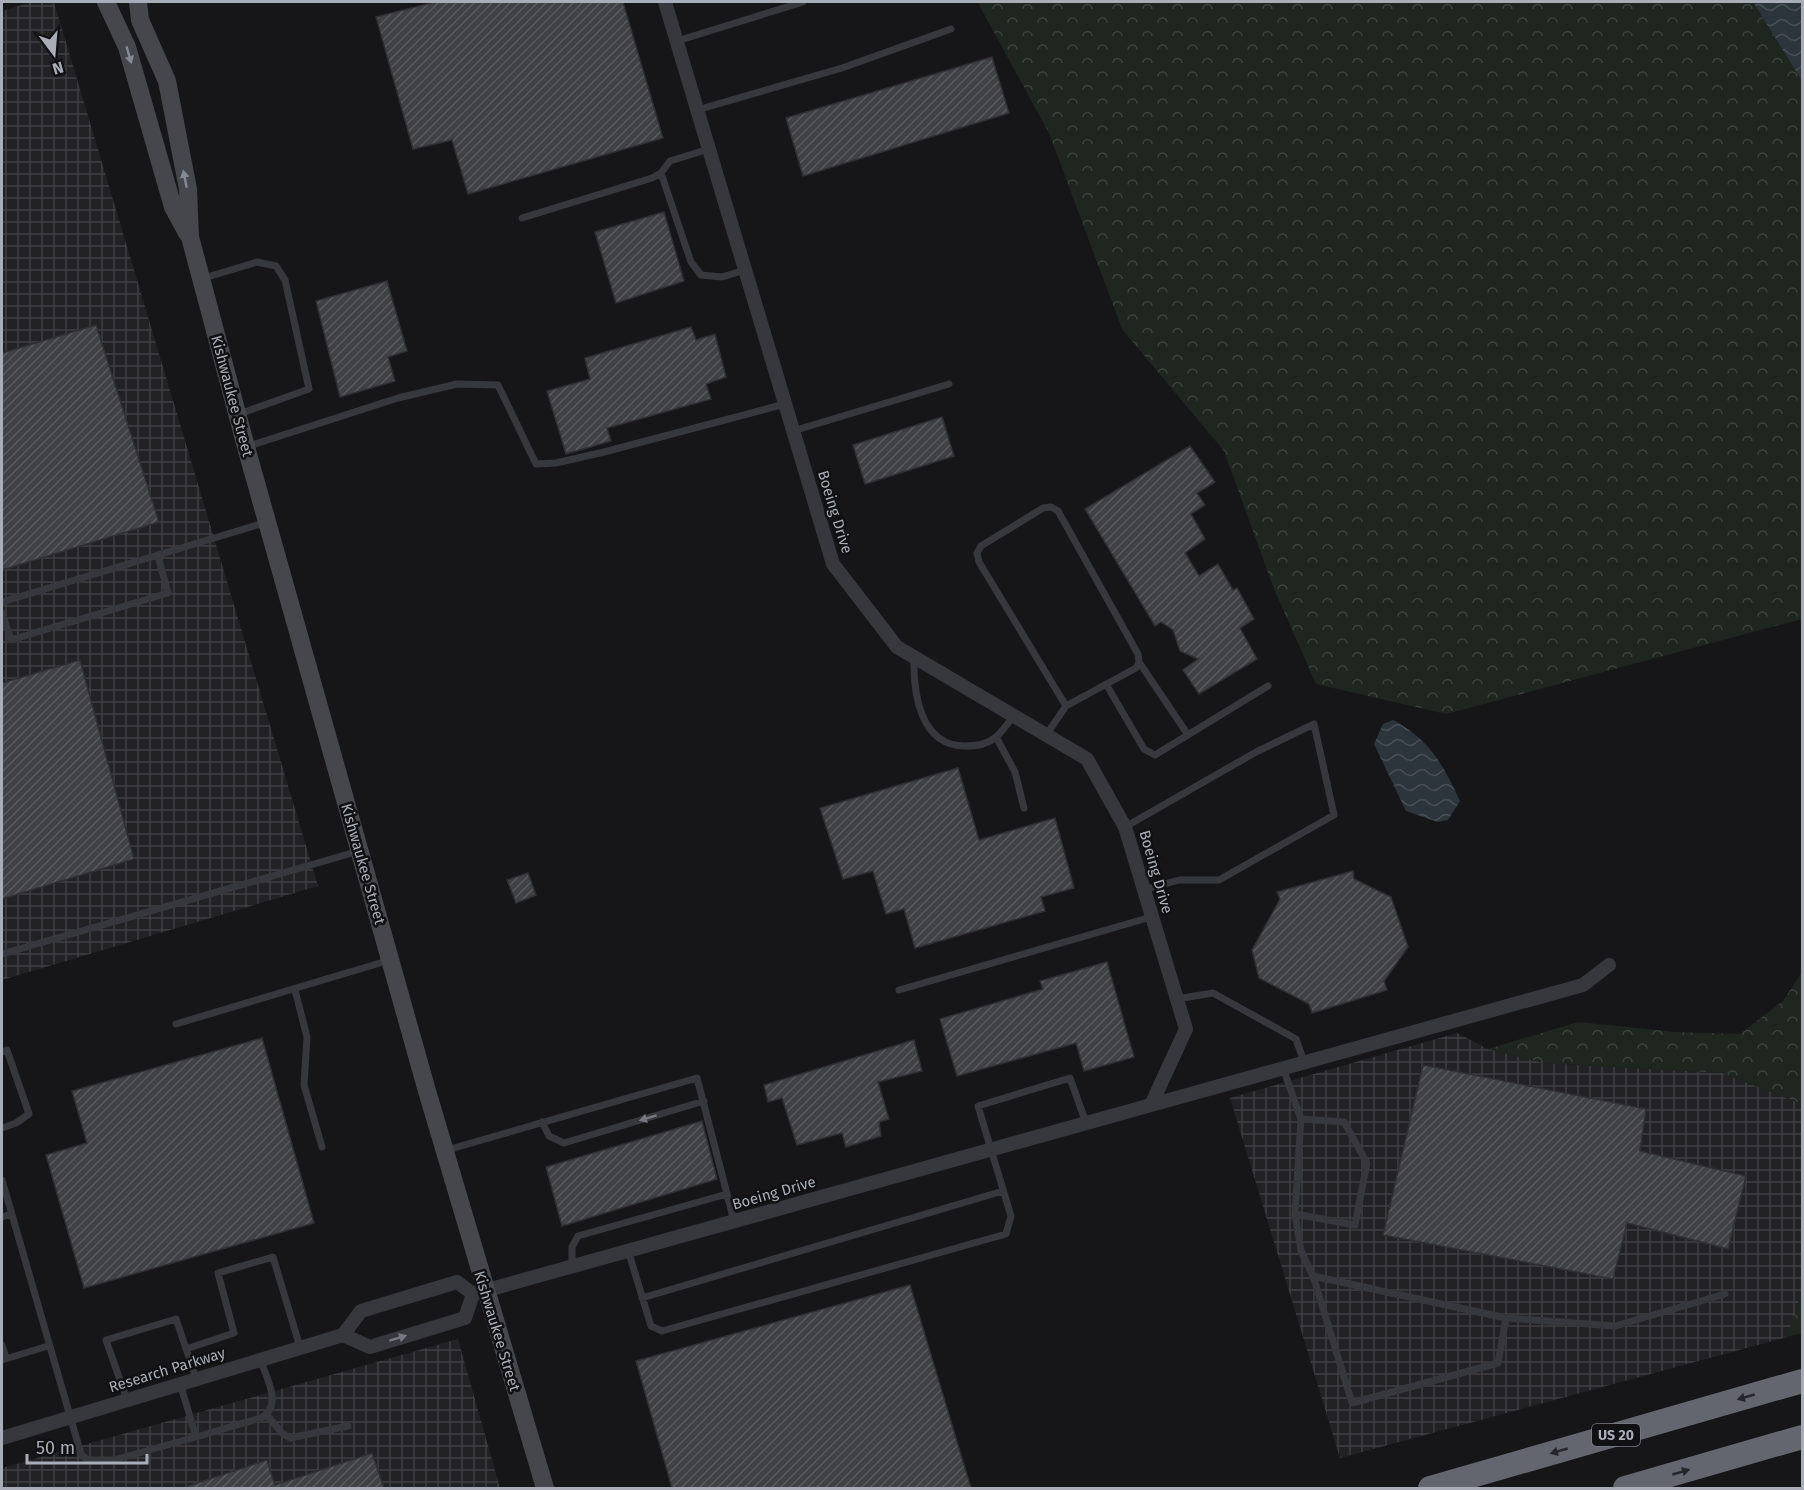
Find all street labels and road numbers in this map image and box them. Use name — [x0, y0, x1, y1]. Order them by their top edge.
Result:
street label: Kishwaukee Street — [207, 333, 257, 459]
street label: Boeing Drive — [814, 468, 856, 556]
street label: Kishwaukee Street — [337, 801, 389, 927]
street label: Boeing Drive — [1135, 828, 1177, 916]
street label: Boeing Drive — [730, 1172, 818, 1214]
street label: Kishwaukee Street — [470, 1269, 524, 1394]
street label: Research Parkway — [107, 1344, 228, 1396]
road number: US 20 — [1592, 1424, 1640, 1446]

